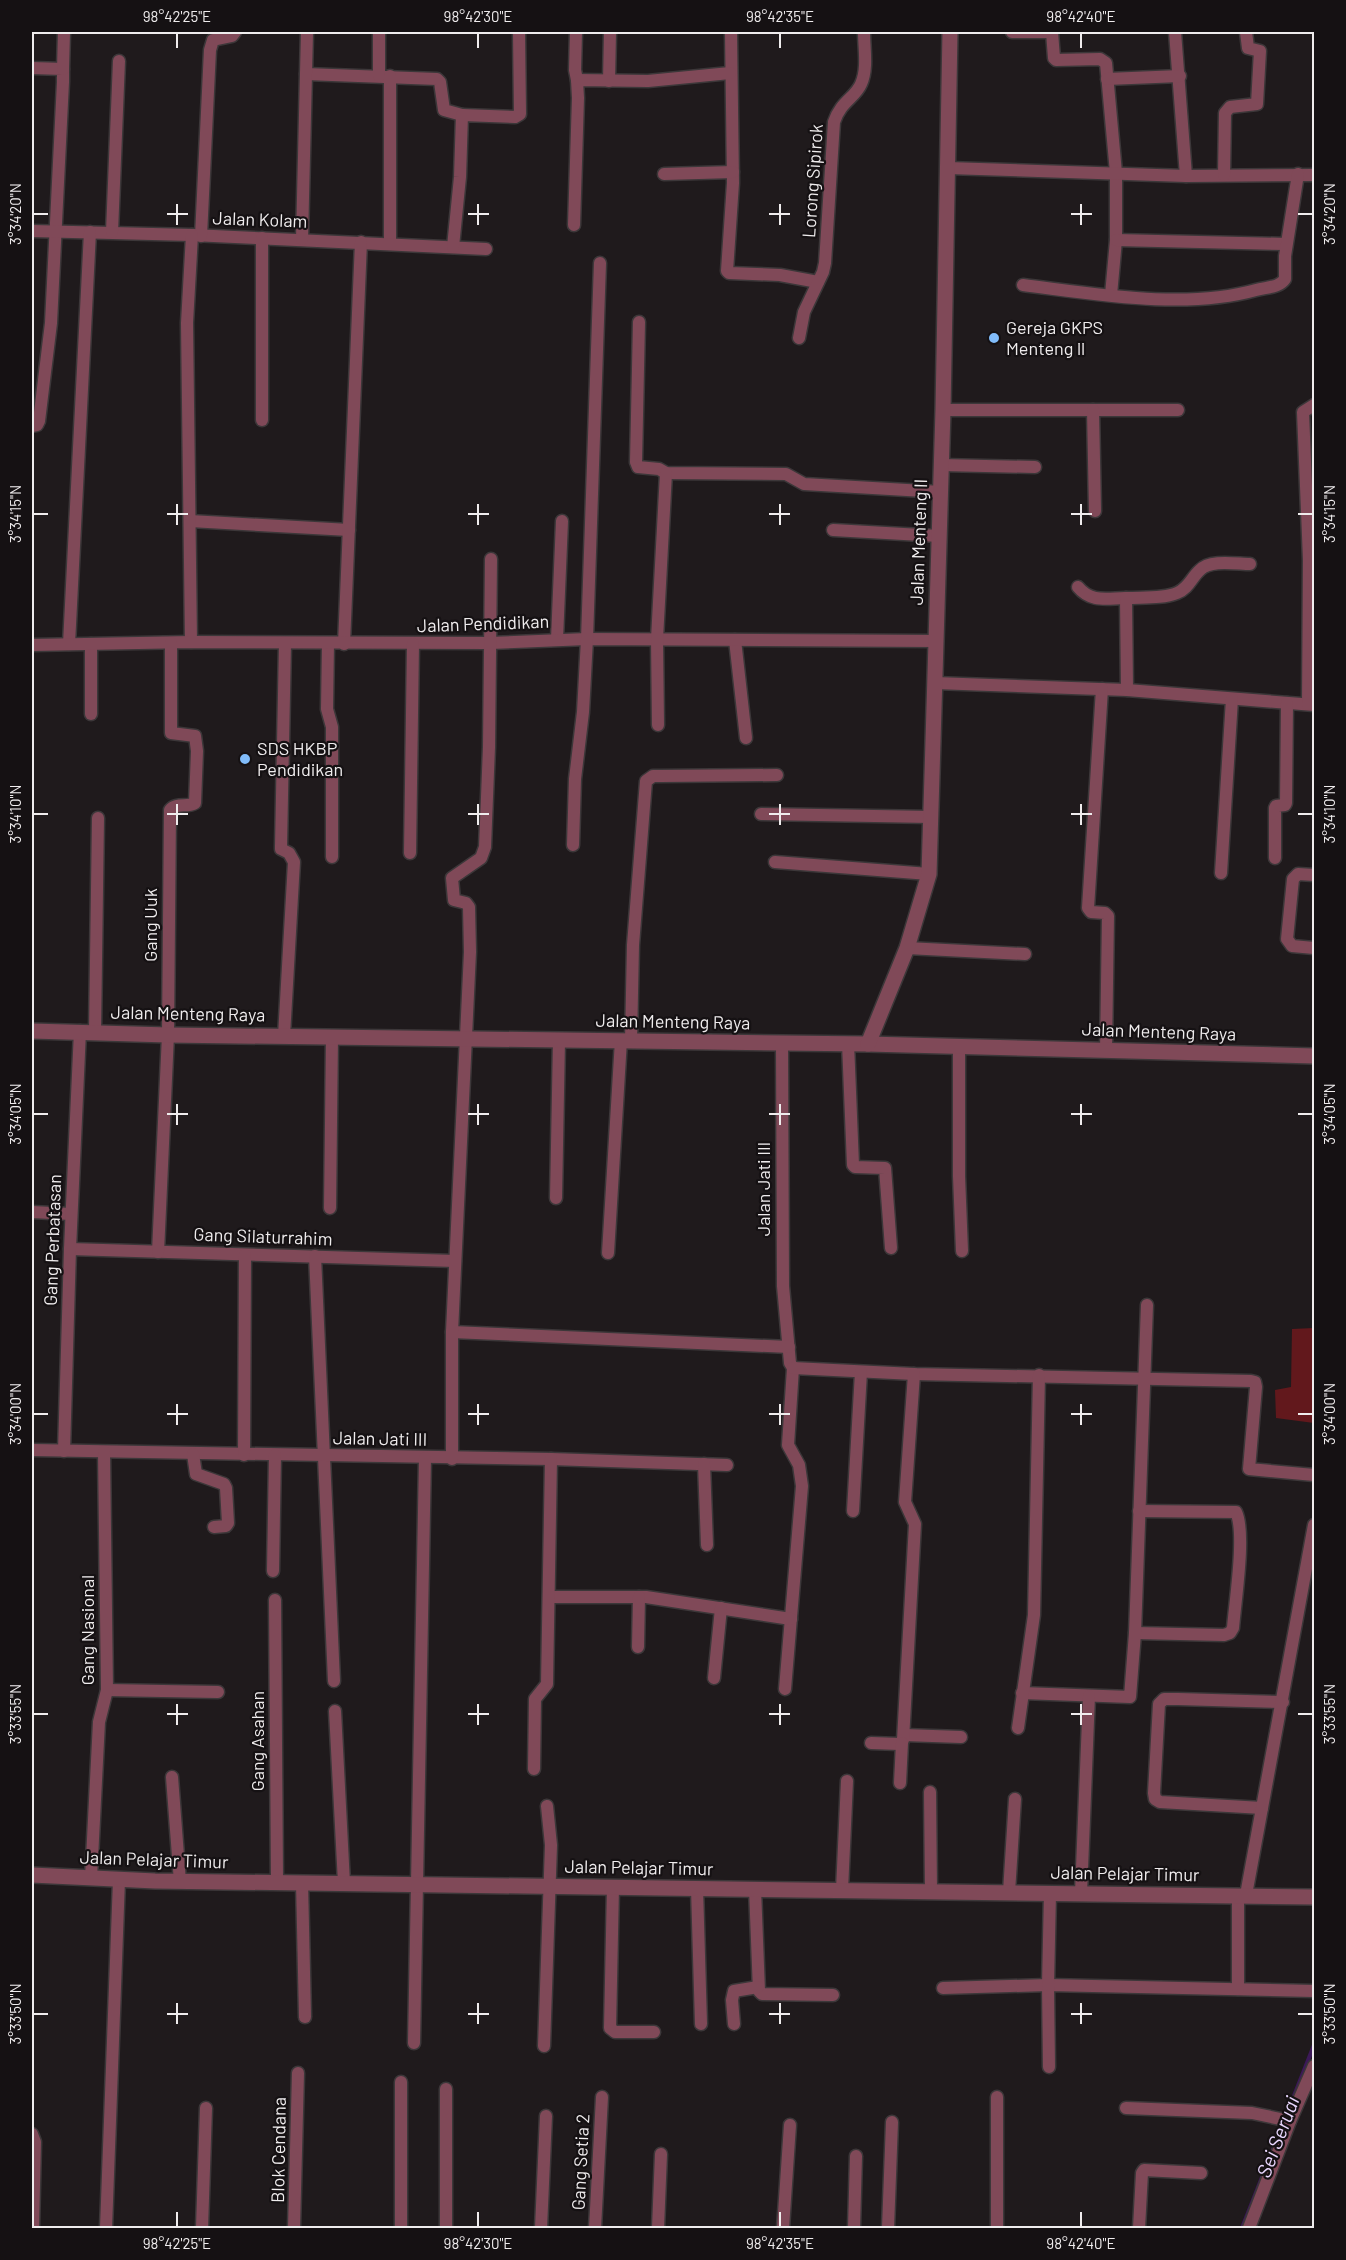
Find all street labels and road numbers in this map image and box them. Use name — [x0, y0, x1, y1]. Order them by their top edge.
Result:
street label: Lorong Sipirok — [797, 123, 827, 239]
street label: Jalan Kolam — [212, 206, 308, 232]
street label: Jalan Menteng II — [905, 478, 931, 606]
street label: Jalan Pendidikan — [416, 610, 549, 636]
street label: Gang Uuk — [139, 888, 161, 962]
street label: Jalan Menteng Raya — [111, 1001, 266, 1025]
street label: Jalan Menteng Raya — [596, 1009, 751, 1033]
street label: Jalan Menteng Raya — [1081, 1017, 1237, 1045]
street label: Jalan Jati III — [752, 1142, 774, 1236]
street label: Gang Perbatasan — [39, 1174, 65, 1306]
street label: Gang Silaturrahim — [193, 1223, 333, 1249]
street label: Jalan Jati III — [333, 1426, 427, 1450]
street label: Gang Nasional — [76, 1575, 98, 1685]
street label: Gang Asahan — [246, 1691, 268, 1791]
street label: Jalan Pelajar Timur — [79, 1845, 229, 1873]
street label: Jalan Pelajar Timur — [564, 1855, 714, 1879]
street label: Jalan Pelajar Timur — [1050, 1861, 1200, 1885]
street label: Blok Cendana — [266, 2097, 290, 2203]
street label: Gang Setia 2 — [566, 2113, 594, 2211]

